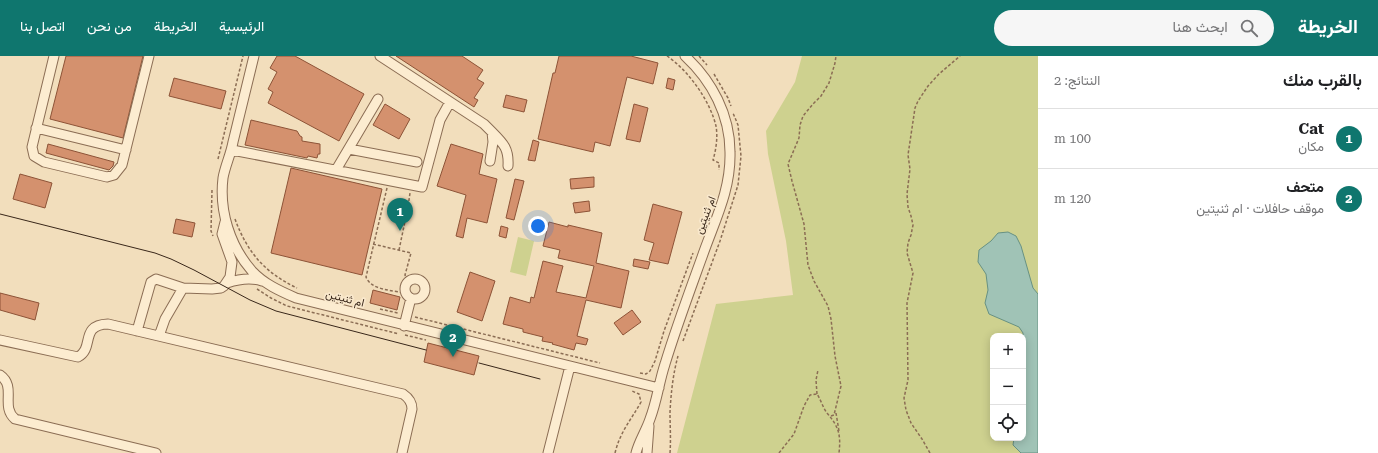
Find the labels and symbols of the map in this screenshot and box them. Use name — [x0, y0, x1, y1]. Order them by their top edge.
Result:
street label: ام ثنيتين — [692, 194, 720, 236]
pin: 1 — [387, 198, 413, 231]
your location — [528, 216, 548, 236]
street label: ام ثنيتين — [324, 287, 366, 311]
pin: 2 — [440, 324, 466, 357]

